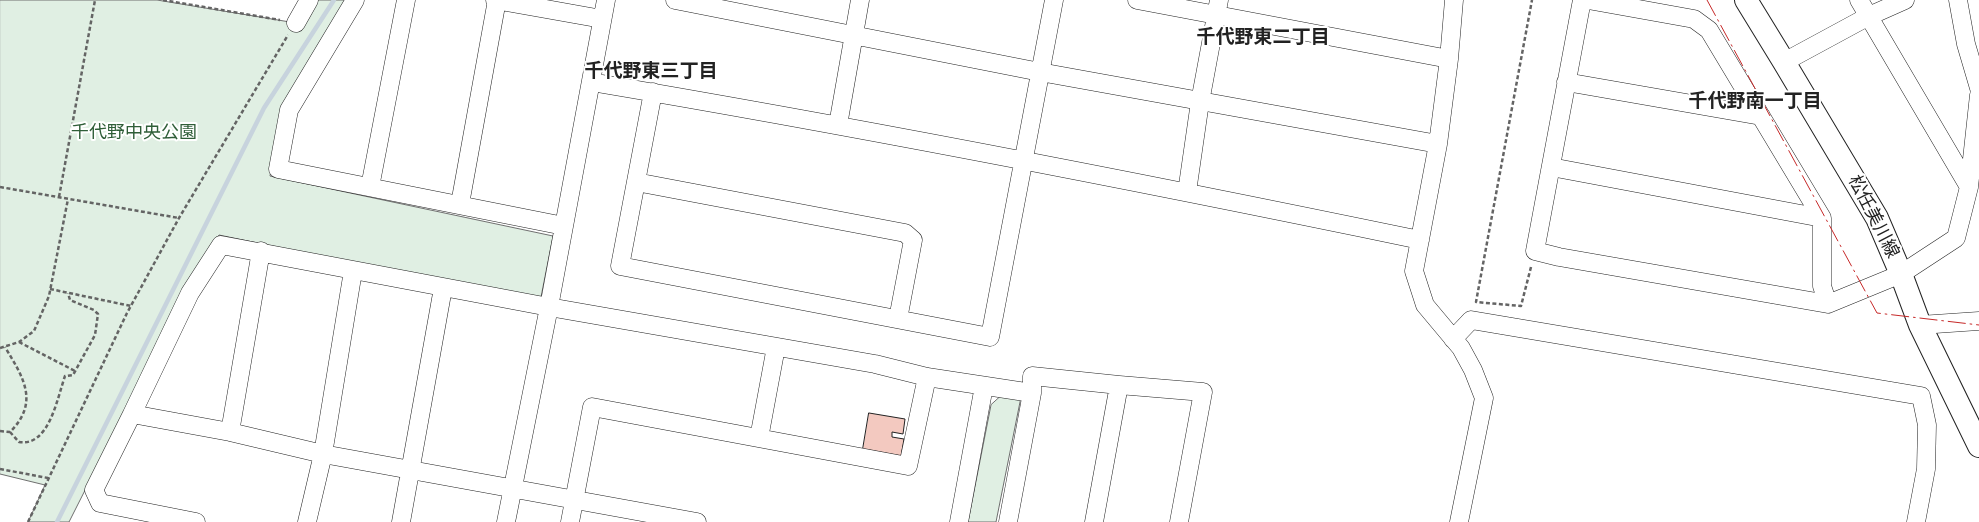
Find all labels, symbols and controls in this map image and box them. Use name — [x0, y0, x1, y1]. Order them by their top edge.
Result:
district label: 千代野東二丁目 — [1197, 27, 1329, 49]
district label: 千代野東三丁目 — [585, 61, 717, 83]
district label: 千代野南一丁目 — [1689, 91, 1821, 113]
park label: 千代野中央公園 — [71, 122, 197, 144]
street label: 松任美川線 — [1843, 172, 1903, 262]

